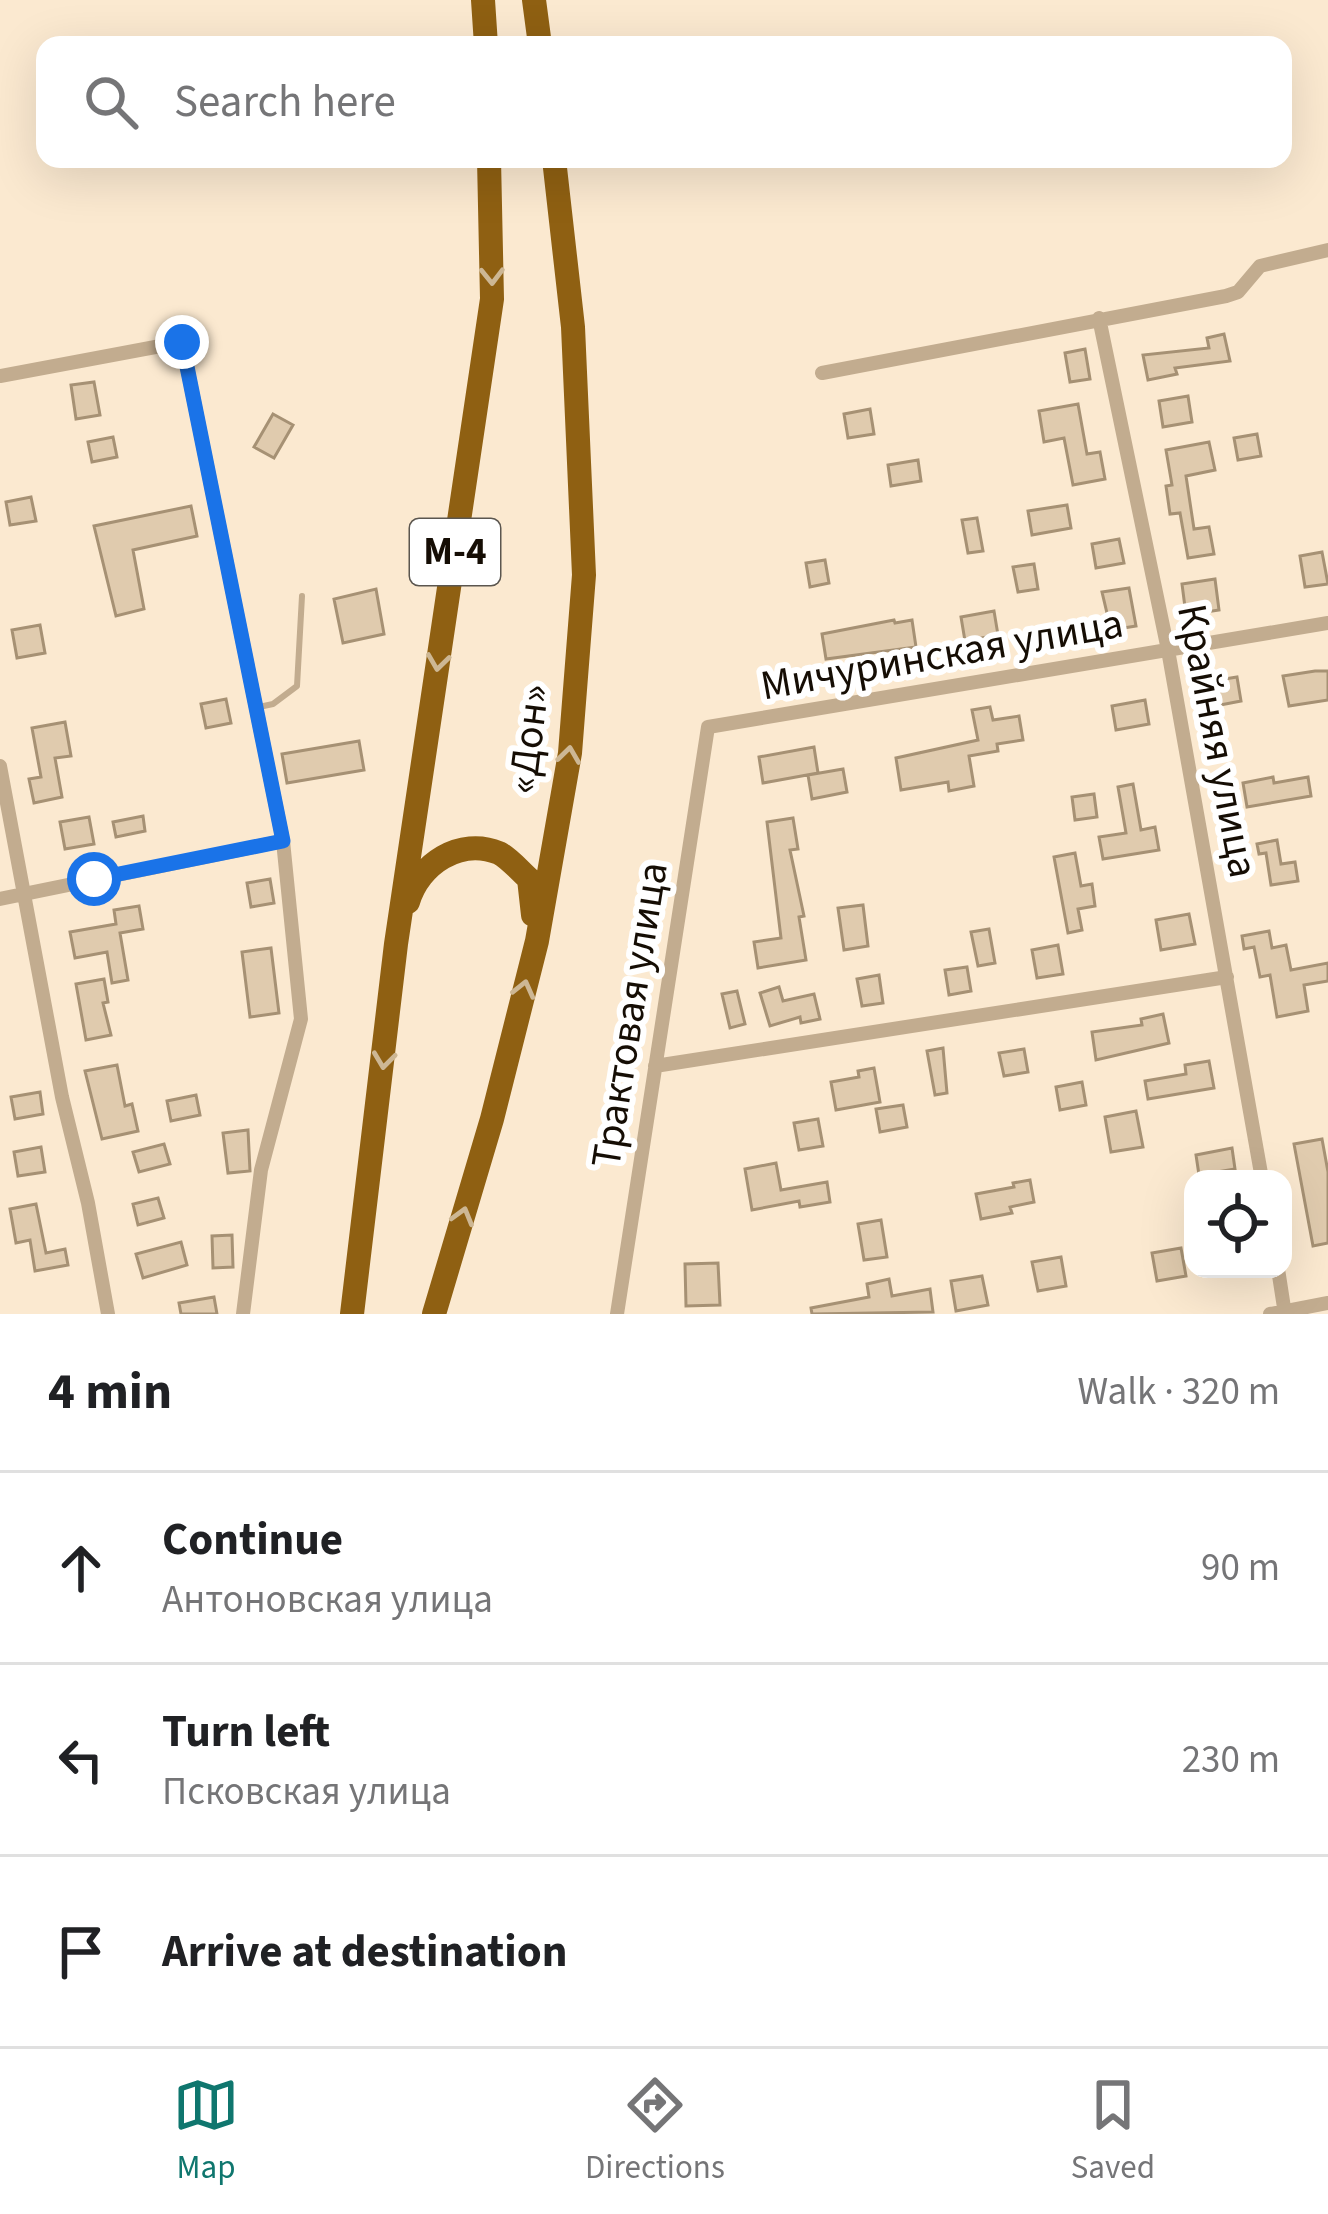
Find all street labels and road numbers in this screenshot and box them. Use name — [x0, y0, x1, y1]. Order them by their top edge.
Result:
road number: М-4 — [410, 519, 500, 585]
street label: Мичуринская улица — [756, 594, 1128, 716]
street label: Крайняя улица — [1161, 599, 1273, 883]
street label: «Дон» — [493, 681, 565, 797]
street label: Трактовая улица — [576, 858, 684, 1172]

